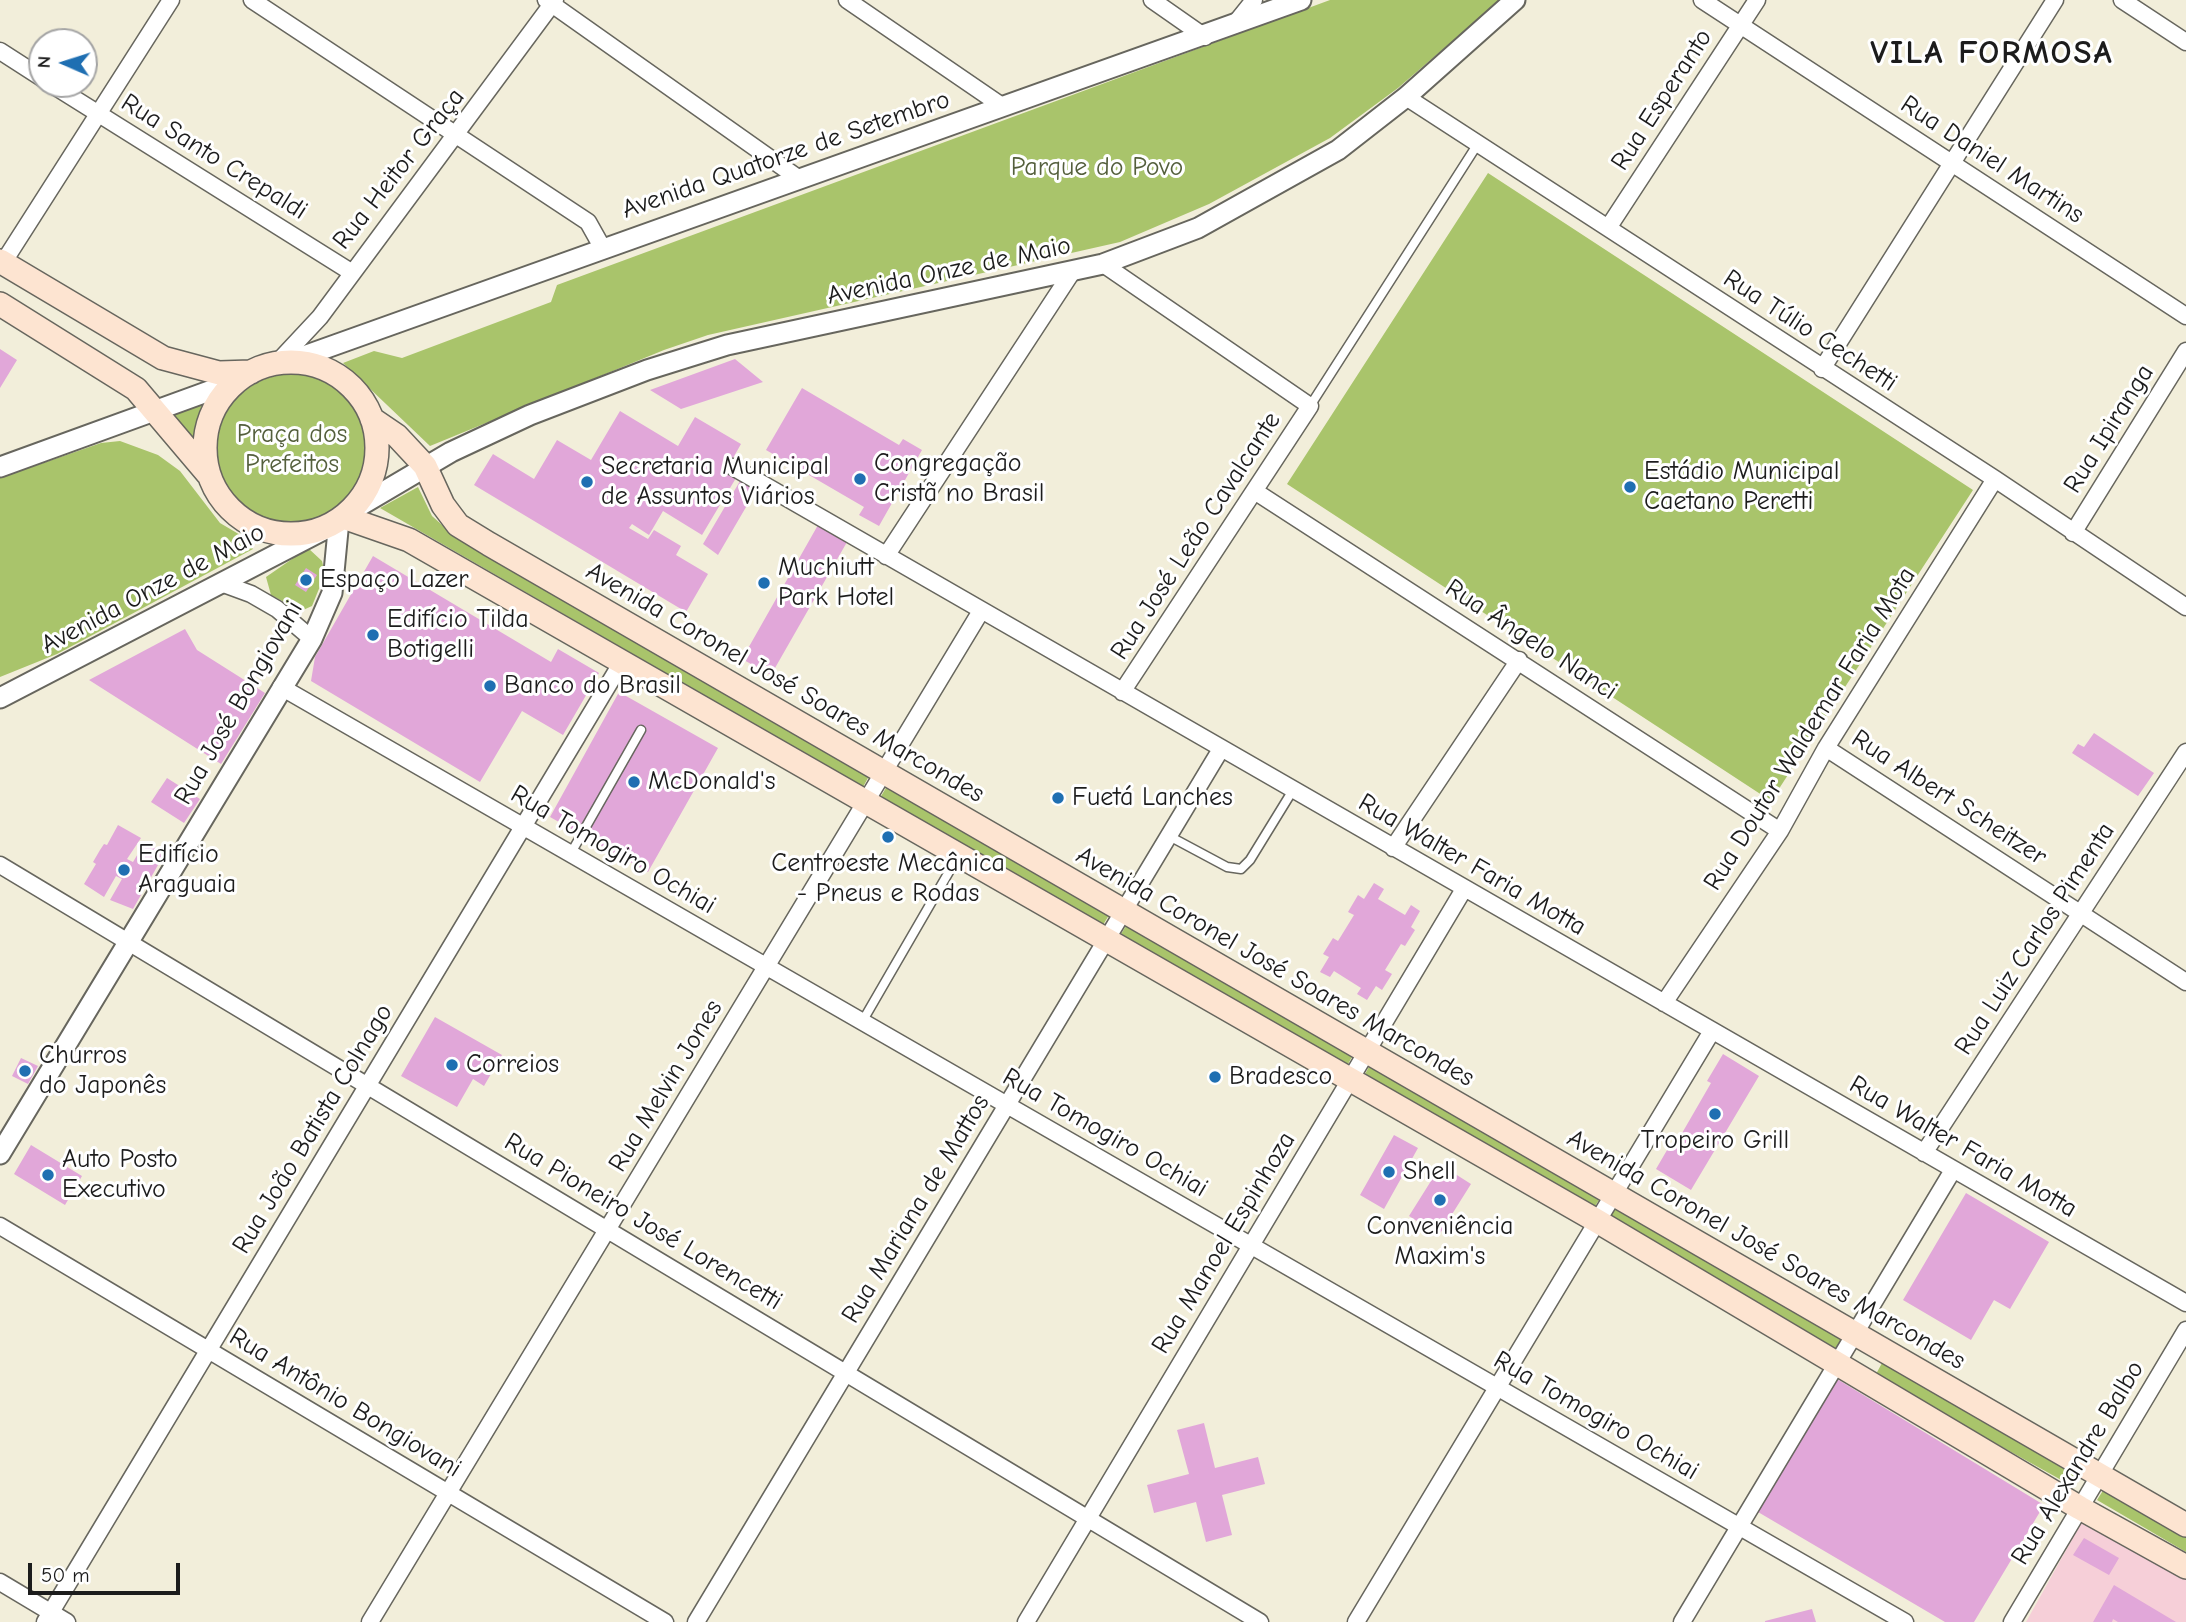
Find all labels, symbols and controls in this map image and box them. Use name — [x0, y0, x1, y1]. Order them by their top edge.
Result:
street label: Rua Esperanto — [1605, 23, 1719, 177]
north arrow — [28, 28, 98, 98]
district label: VILA FORMOSA — [1872, 34, 2112, 74]
text: N — [33, 55, 55, 69]
street label: Rua Heitor Graça — [326, 82, 472, 256]
street label: Avenida Quatorze de Setembro — [618, 84, 954, 226]
street label: Rua Santo Crepaldi — [115, 87, 313, 227]
street label: Rua Daniel Martins — [1894, 89, 2090, 231]
park label: Parque do Povo — [1011, 152, 1183, 184]
street label: Avenida Onze de Maio — [824, 230, 1074, 312]
street label: Rua Túlio Cechetti — [1717, 263, 1903, 399]
street label: Rua Ipiranga — [2057, 359, 2161, 499]
street label: Rua José Leão Cavalcante — [1104, 406, 1288, 666]
park label: Praça dos Prefeitos — [237, 419, 347, 480]
place label: Congregação Cristã no Brasil — [874, 448, 1044, 510]
place label: Secretaria Municipal de Assuntos Viários — [601, 451, 829, 512]
place label: Estádio Municipal Caetano Peretti — [1644, 456, 1839, 518]
marker: Congregação Cristã no Brasil — [852, 471, 868, 487]
marker: Secretaria Municipal de Assuntos Viários — [579, 474, 595, 490]
marker: Estádio Municipal Caetano Peretti — [1622, 479, 1638, 495]
street label: Avenida Onze de Maio — [36, 517, 270, 661]
place label: Muchiutt Park Hotel — [778, 552, 894, 614]
street label: Avenida Coronel José Soares Marcondes — [580, 556, 990, 810]
street label: Rua Doutor Waldemar Faria Mota — [1697, 562, 1923, 896]
place label: Espaço Lazer — [320, 564, 469, 596]
marker: Espaço Lazer — [298, 572, 314, 588]
street label: Rua Ângelo Nanci — [1439, 573, 1623, 707]
marker: Muchiutt Park Hotel — [756, 575, 772, 591]
street label: Rua José Bongiovani — [168, 596, 310, 810]
place label: Edifício Tilda Botigelli — [387, 604, 529, 666]
marker: Edifício Tilda Botigelli — [365, 627, 381, 643]
place label: Banco do Brasil — [504, 670, 681, 702]
marker: Banco do Brasil — [482, 678, 498, 694]
street label: Rua Albert Scheitzer — [1846, 723, 2052, 873]
place label: McDonald's — [648, 766, 776, 798]
marker: McDonald's — [626, 774, 642, 790]
street label: Rua Tomogiro Ochiai — [505, 779, 721, 921]
place label: Fuetá Lanches — [1072, 782, 1233, 814]
street label: Rua Walter Faria Motta — [1353, 787, 1591, 943]
marker: Fuetá Lanches — [1050, 790, 1066, 806]
street label: Rua Luiz Carlos Pimenta — [1948, 817, 2122, 1061]
marker: Centroeste Mecânica - Pneus e Rodas — [880, 829, 896, 845]
place label: Edifício Araguaia — [138, 839, 236, 900]
street label: Avenida Coronel José Soares Marcondes — [1070, 840, 1480, 1094]
place label: Centroeste Mecânica - Pneus e Rodas — [771, 848, 1005, 910]
marker: Edifício Araguaia — [116, 862, 132, 878]
street label: Rua Melvin Jones — [602, 994, 730, 1178]
street label: Rua João Batista Colnago — [226, 999, 400, 1259]
place label: Churros do Japonês — [39, 1040, 166, 1102]
place label: Correios — [466, 1049, 559, 1081]
marker: Correios — [444, 1057, 460, 1073]
place label: Bradesco — [1229, 1061, 1332, 1093]
street label: Rua Tomogiro Ochiai — [997, 1062, 1213, 1204]
marker: Churros do Japonês — [17, 1063, 33, 1079]
marker: Bradesco — [1207, 1069, 1223, 1085]
street label: Rua Walter Faria Motta — [1844, 1069, 2082, 1225]
street label: Rua Mariana de Mattos — [835, 1089, 997, 1329]
marker: Tropeiro Grill — [1707, 1106, 1723, 1122]
street label: Avenida Coronel José Soares Marcondes — [1561, 1123, 1971, 1377]
place label: Tropeiro Grill — [1641, 1125, 1789, 1157]
street label: Rua Manoel Espinhoza — [1145, 1126, 1303, 1360]
street label: Rua Pioneiro José Lorencetti — [498, 1127, 788, 1317]
place label: Auto Posto Executivo — [62, 1144, 178, 1206]
place label: Shell — [1403, 1156, 1456, 1188]
marker: Shell — [1381, 1164, 1397, 1180]
marker: Auto Posto Executivo — [40, 1167, 56, 1183]
marker: Conveniência Maxim's — [1432, 1192, 1448, 1208]
place label: Conveniência Maxim's — [1366, 1211, 1514, 1272]
street label: Rua Antônio Bongiovani — [223, 1321, 467, 1485]
street label: Rua Tomogiro Ochiai — [1488, 1345, 1704, 1487]
street label: Rua Alexandre Balbo — [2005, 1355, 2151, 1571]
scale bar — [32, 1548, 184, 1592]
text: 50 m — [41, 1563, 90, 1587]

